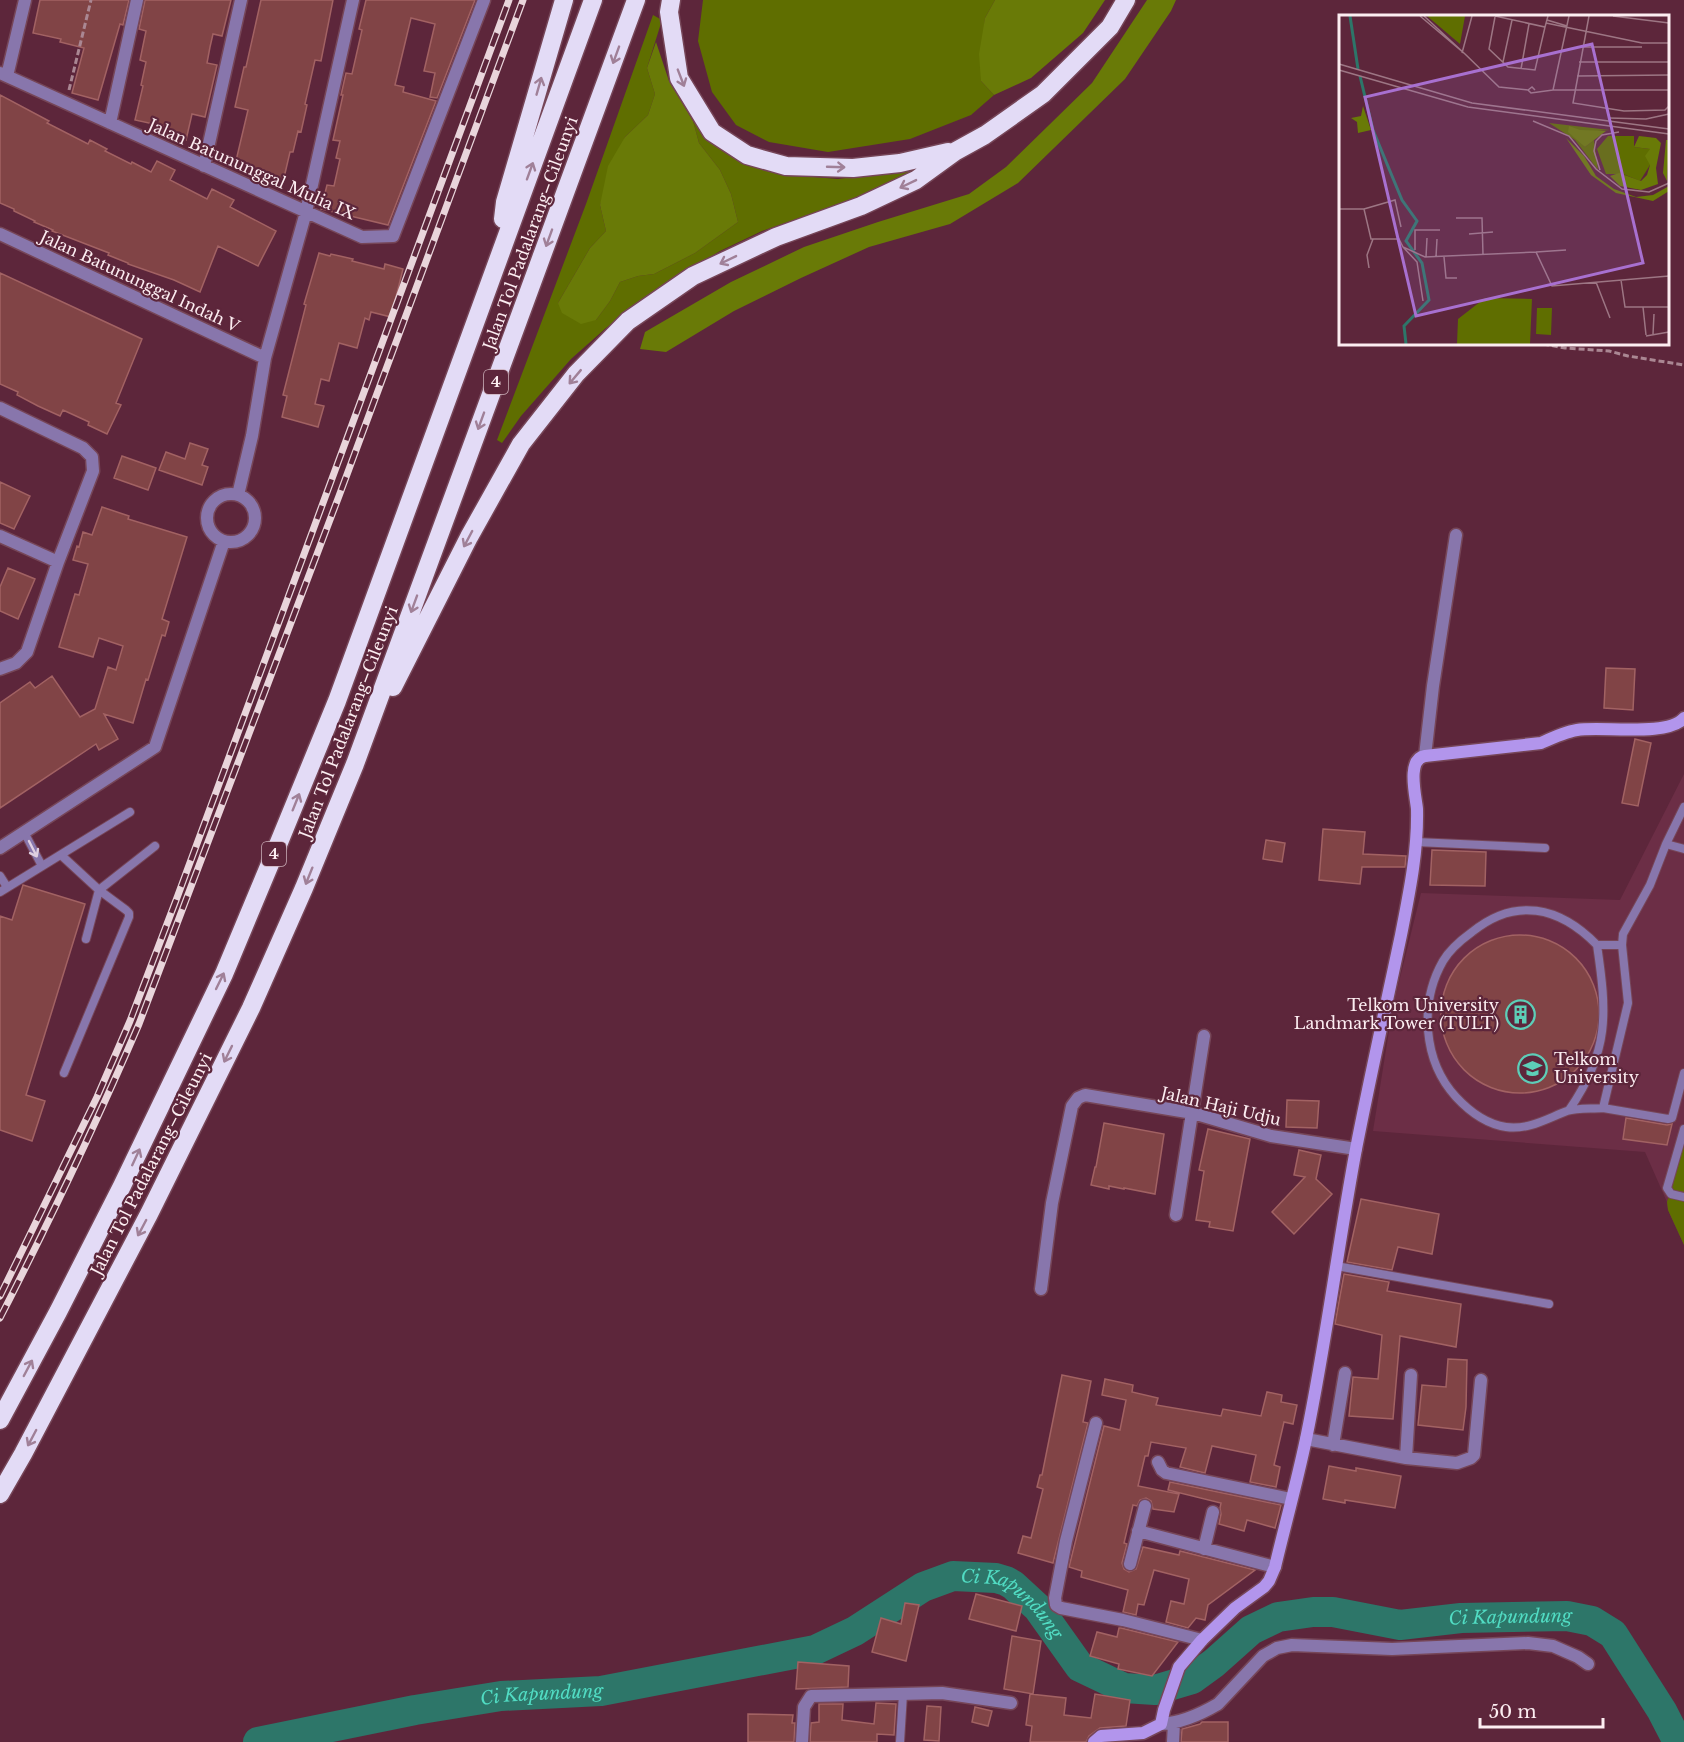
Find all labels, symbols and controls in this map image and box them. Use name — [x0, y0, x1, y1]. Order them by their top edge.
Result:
inset map — [1339, 15, 1669, 345]
one-way arrow — [610, 45, 621, 64]
one-way arrow — [677, 68, 688, 86]
one-way arrow — [534, 77, 545, 96]
street label: Jalan Batununggal Mulia IX — [144, 113, 359, 224]
street label: Jalan Tol Padalarang–Cileunyi — [478, 113, 582, 354]
one-way arrow — [525, 162, 536, 181]
one-way arrow — [826, 162, 846, 173]
one-way arrow — [899, 178, 917, 190]
street label: Jalan Batununggal Indah V — [35, 225, 243, 336]
one-way arrow — [542, 228, 553, 247]
one-way arrow — [720, 254, 738, 266]
one-way arrow — [568, 369, 581, 385]
road number: 4 — [484, 370, 508, 394]
one-way arrow — [475, 411, 486, 430]
one-way arrow — [462, 530, 474, 547]
one-way arrow — [407, 594, 418, 613]
street label: Jalan Tol Padalarang–Cileunyi — [294, 603, 402, 843]
one-way arrow — [291, 793, 302, 811]
one-way arrow — [28, 840, 39, 858]
road number: 4 — [262, 842, 286, 866]
one-way arrow — [303, 867, 314, 885]
one-way arrow — [215, 973, 227, 991]
place label: Telkom University Landmark Tower (TULT) — [1294, 995, 1500, 1033]
building icon: Telkom University Landmark Tower (TULT) — [1504, 998, 1536, 1030]
one-way arrow — [222, 1044, 234, 1062]
street label: Jalan Tol Padalarang–Cileunyi — [85, 1049, 216, 1280]
place label: Telkom University — [1554, 1049, 1640, 1087]
school or university icon: Telkom University — [1517, 1052, 1549, 1084]
street label: Jalan Haji Udju — [1157, 1082, 1283, 1130]
one-way arrow — [131, 1149, 143, 1167]
one-way arrow — [135, 1219, 147, 1237]
one-way arrow — [22, 1360, 34, 1377]
one-way arrow — [26, 1429, 37, 1447]
water label: Ci Kapundung — [960, 1565, 1068, 1644]
water label: Ci Kapundung — [1447, 1605, 1573, 1630]
water label: Ci Kapundung — [478, 1680, 605, 1710]
scale bar — [1480, 1691, 1603, 1729]
text: 50 m — [1489, 1701, 1537, 1723]

